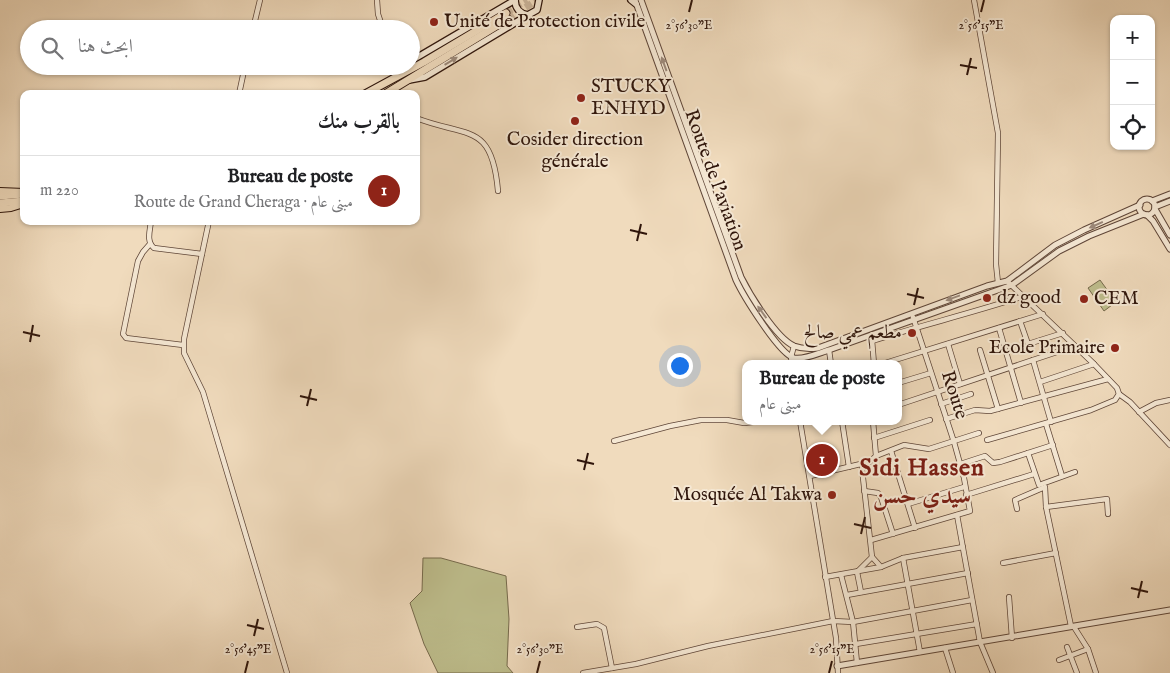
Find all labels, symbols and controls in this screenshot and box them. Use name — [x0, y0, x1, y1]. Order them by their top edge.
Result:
place label: Unité de Protection civile — [444, 10, 645, 34]
map controls — [1110, 15, 1155, 150]
button: + — [1110, 15, 1155, 60]
marker: Unité de Protection civile — [428, 16, 440, 28]
text: 2°56'30"E — [666, 18, 712, 33]
text: 2°56'15"E — [958, 18, 1004, 33]
search box — [20, 20, 420, 75]
icon: search — [38, 34, 66, 62]
text: ابحث هنا — [78, 35, 133, 59]
one-way arrow — [445, 56, 458, 65]
one-way arrow — [660, 56, 667, 71]
button: − — [1110, 60, 1155, 105]
place label: STUCKY ENHYD — [591, 75, 672, 121]
marker: STUCKY ENHYD — [575, 92, 587, 104]
button: locate — [1110, 105, 1155, 150]
street label: Route de l'aviation — [678, 106, 752, 254]
text: بالقرب منك — [318, 109, 400, 136]
marker: Cosider direction générale — [569, 115, 581, 127]
place label: Cosider direction générale — [507, 128, 643, 174]
text: Bureau de poste — [227, 165, 353, 189]
text: 220 m — [40, 181, 79, 201]
text: 1 — [381, 181, 387, 201]
text: مبنى عام · Route de Grand Cheraga — [134, 193, 353, 213]
one-way arrow — [1089, 221, 1103, 229]
place label: dz good — [997, 286, 1062, 310]
place label: CEM — [1094, 287, 1139, 311]
marker: dz good — [981, 292, 993, 304]
marker: CEM — [1078, 293, 1090, 305]
one-way arrow — [945, 295, 960, 302]
one-way arrow — [757, 306, 768, 319]
place label: مطعم عمي صالح — [804, 321, 902, 350]
marker: مطعم عمي صالح — [906, 327, 918, 339]
place label: Ecole Primaire — [989, 336, 1105, 360]
marker: Ecole Primaire — [1109, 342, 1121, 354]
your location — [667, 353, 693, 379]
popup — [742, 360, 902, 425]
text: Bureau de poste — [759, 367, 885, 391]
street label: Route — [935, 368, 973, 423]
text: مبنى عام — [759, 395, 802, 415]
pin: 1 — [806, 441, 838, 479]
district label: Sidi Hassen سيدي حسن — [859, 453, 985, 514]
place label: Mosquée Al Takwa — [673, 483, 823, 507]
marker: Mosquée Al Takwa — [826, 489, 838, 501]
text: 2°56'45"E — [225, 642, 271, 657]
text: 2°56'30"E — [517, 642, 563, 657]
text: 2°56'15"E — [809, 642, 855, 657]

